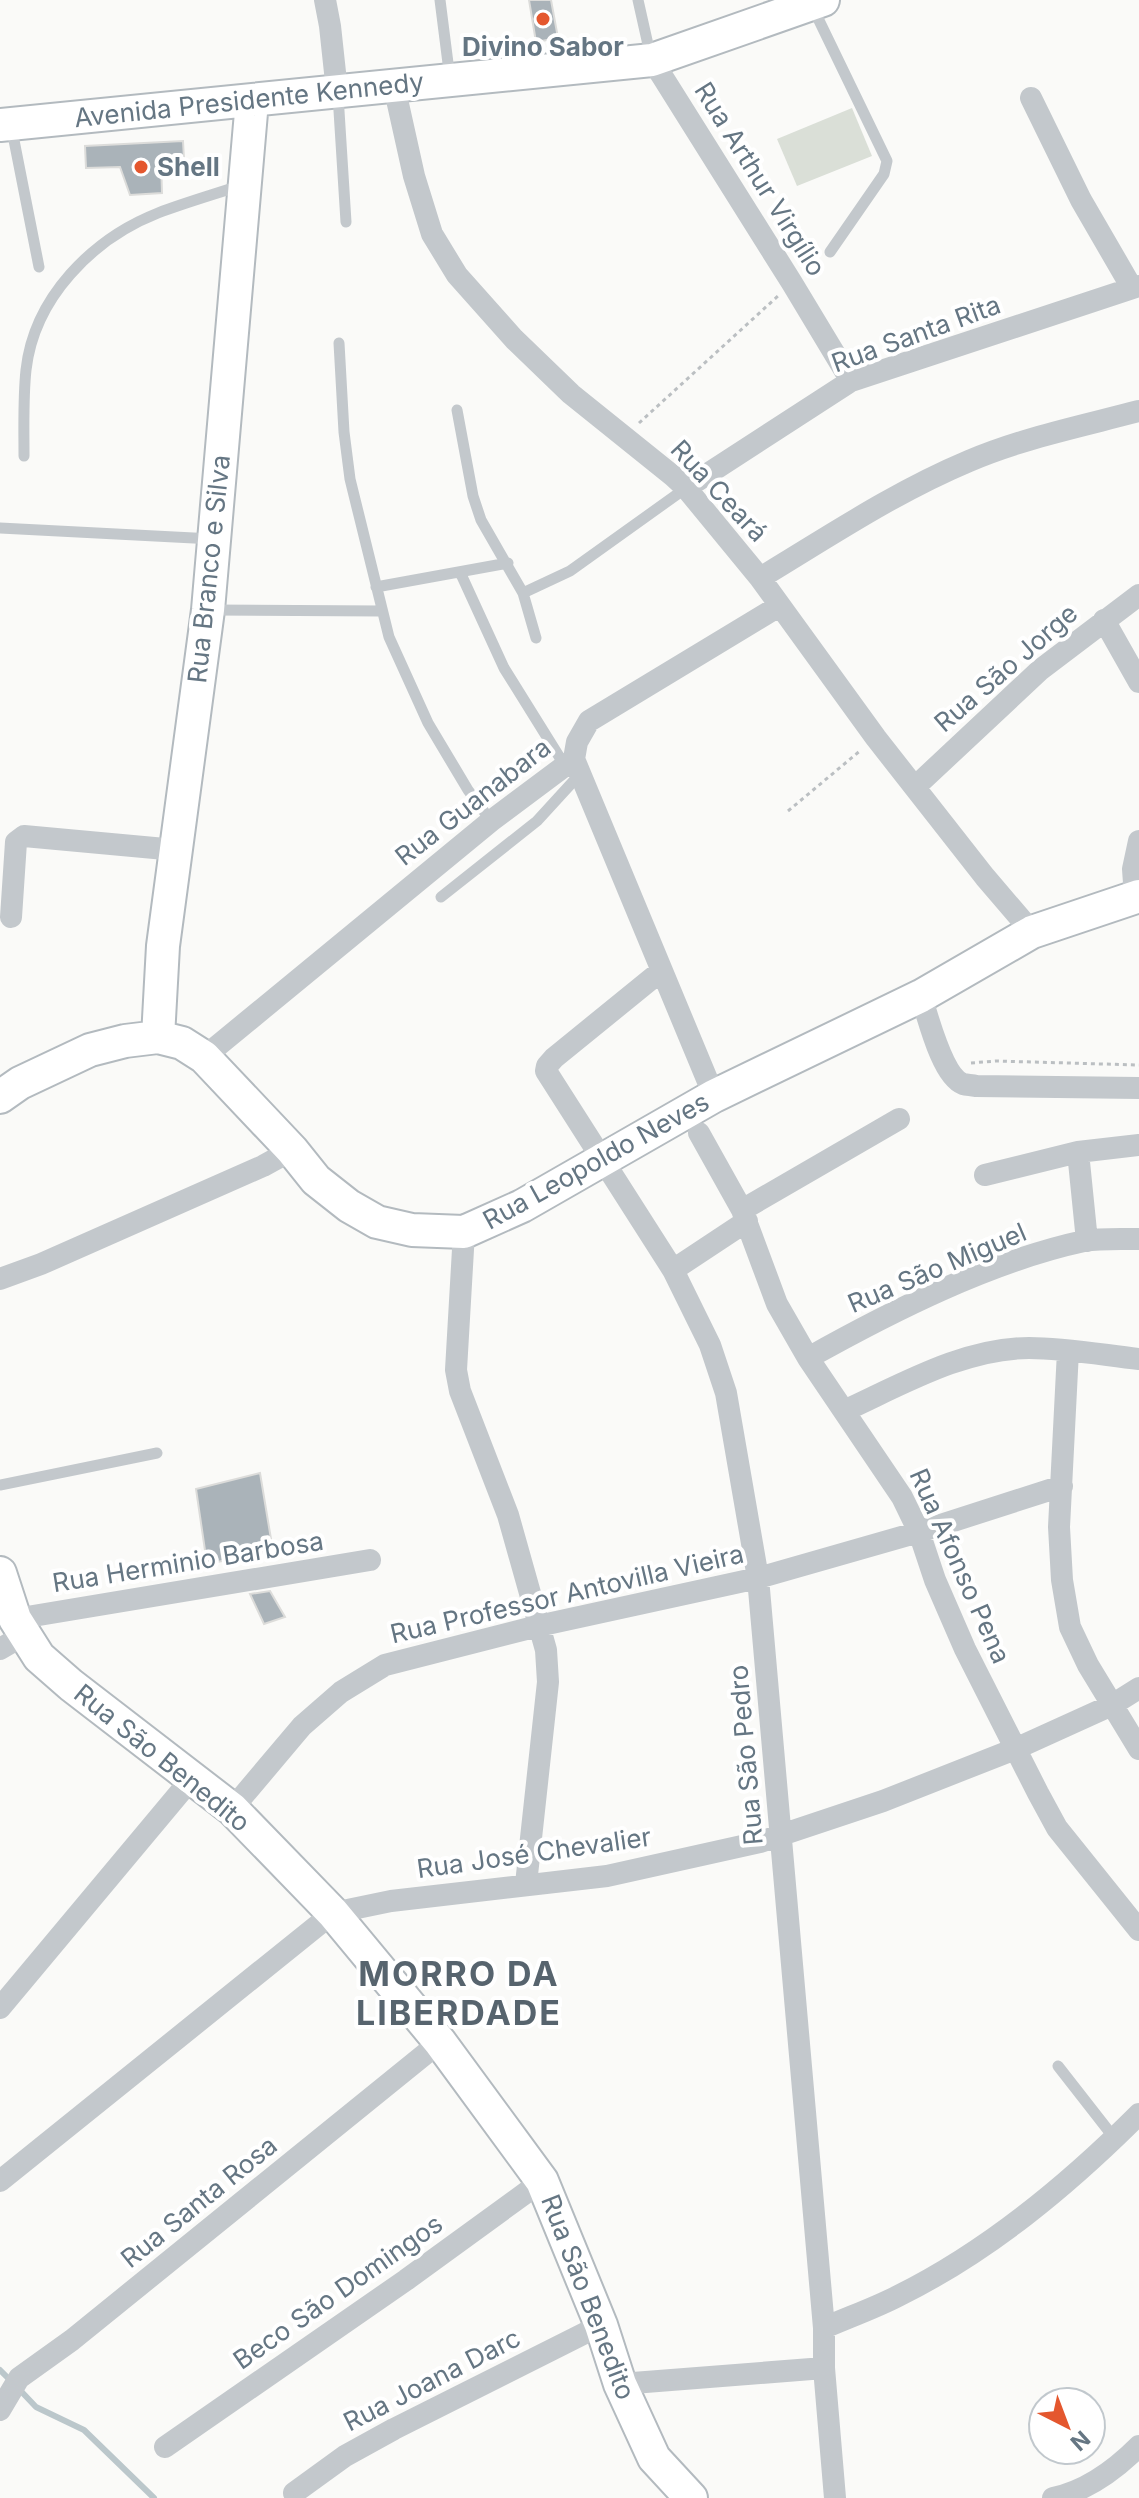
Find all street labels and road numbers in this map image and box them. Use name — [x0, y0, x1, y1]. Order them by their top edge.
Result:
street label: Avenida Presidente Kennedy — [73, 66, 425, 133]
street label: Rua Arthur Virgílio — [688, 76, 833, 281]
street label: Rua Santa Rita — [827, 289, 1005, 378]
street label: Rua Ceará — [665, 433, 774, 548]
street label: Rua Branco e Silva — [181, 453, 236, 685]
street label: Rua São Jorge — [928, 597, 1083, 738]
street label: Rua Guanabara — [389, 731, 557, 872]
street label: Rua Leopoldo Neves — [477, 1086, 714, 1236]
street label: Rua São Miguel — [843, 1216, 1031, 1319]
street label: Rua Afonso Pena — [904, 1464, 1017, 1668]
street label: Rua Herminio Barbosa — [50, 1525, 326, 1598]
street label: Rua Professor Antovilla Vieira — [387, 1538, 747, 1649]
street label: Rua São Pedro — [722, 1664, 769, 1846]
street label: Rua São Benedito — [68, 1677, 256, 1838]
street label: Rua José Chevalier — [415, 1821, 653, 1884]
street label: Rua Santa Rosa — [115, 2129, 283, 2274]
street label: Rua São Benedito — [535, 2190, 642, 2404]
street label: Beco São Domingos — [227, 2208, 448, 2375]
street label: Rua Joana Darc — [338, 2322, 525, 2437]

